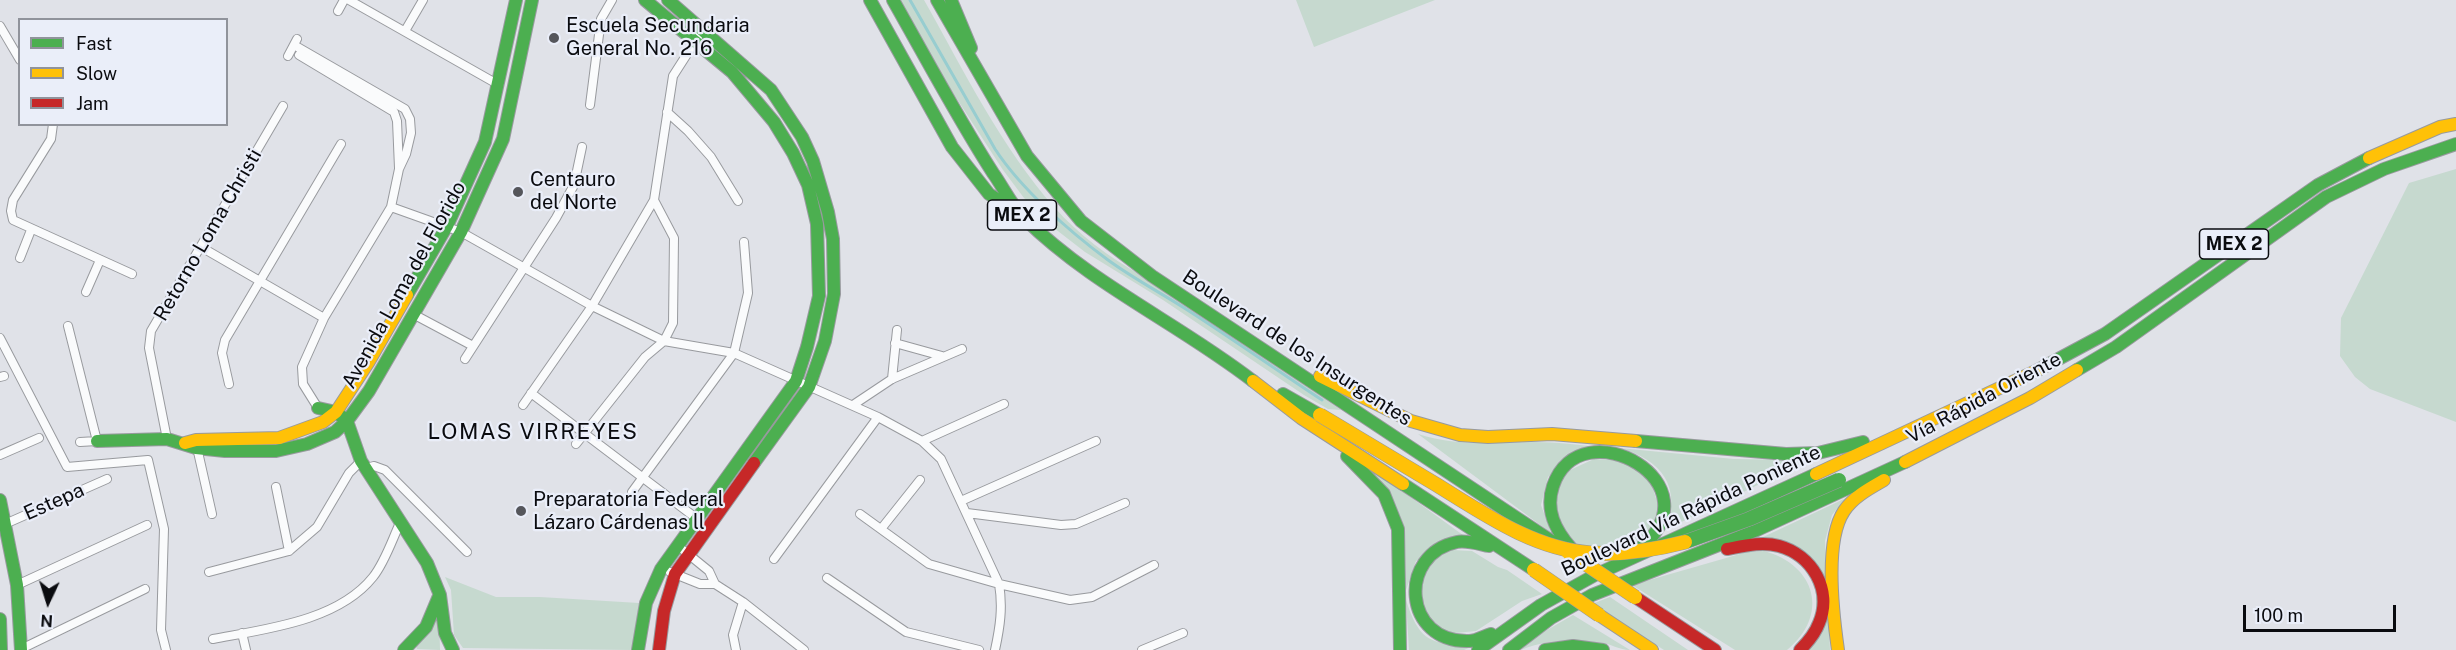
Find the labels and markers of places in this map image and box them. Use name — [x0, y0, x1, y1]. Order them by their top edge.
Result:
place label: Escuela Secundaria General No. 216 — [566, 14, 750, 61]
marker: Escuela Secundaria General No. 216 — [547, 31, 561, 45]
place label: Centauro del Norte — [530, 168, 617, 215]
marker: Centauro del Norte — [511, 185, 525, 199]
place label: Preparatoria Federal Lázaro Cárdenas ll — [533, 488, 724, 535]
marker: Preparatoria Federal Lázaro Cárdenas ll — [514, 504, 528, 518]

